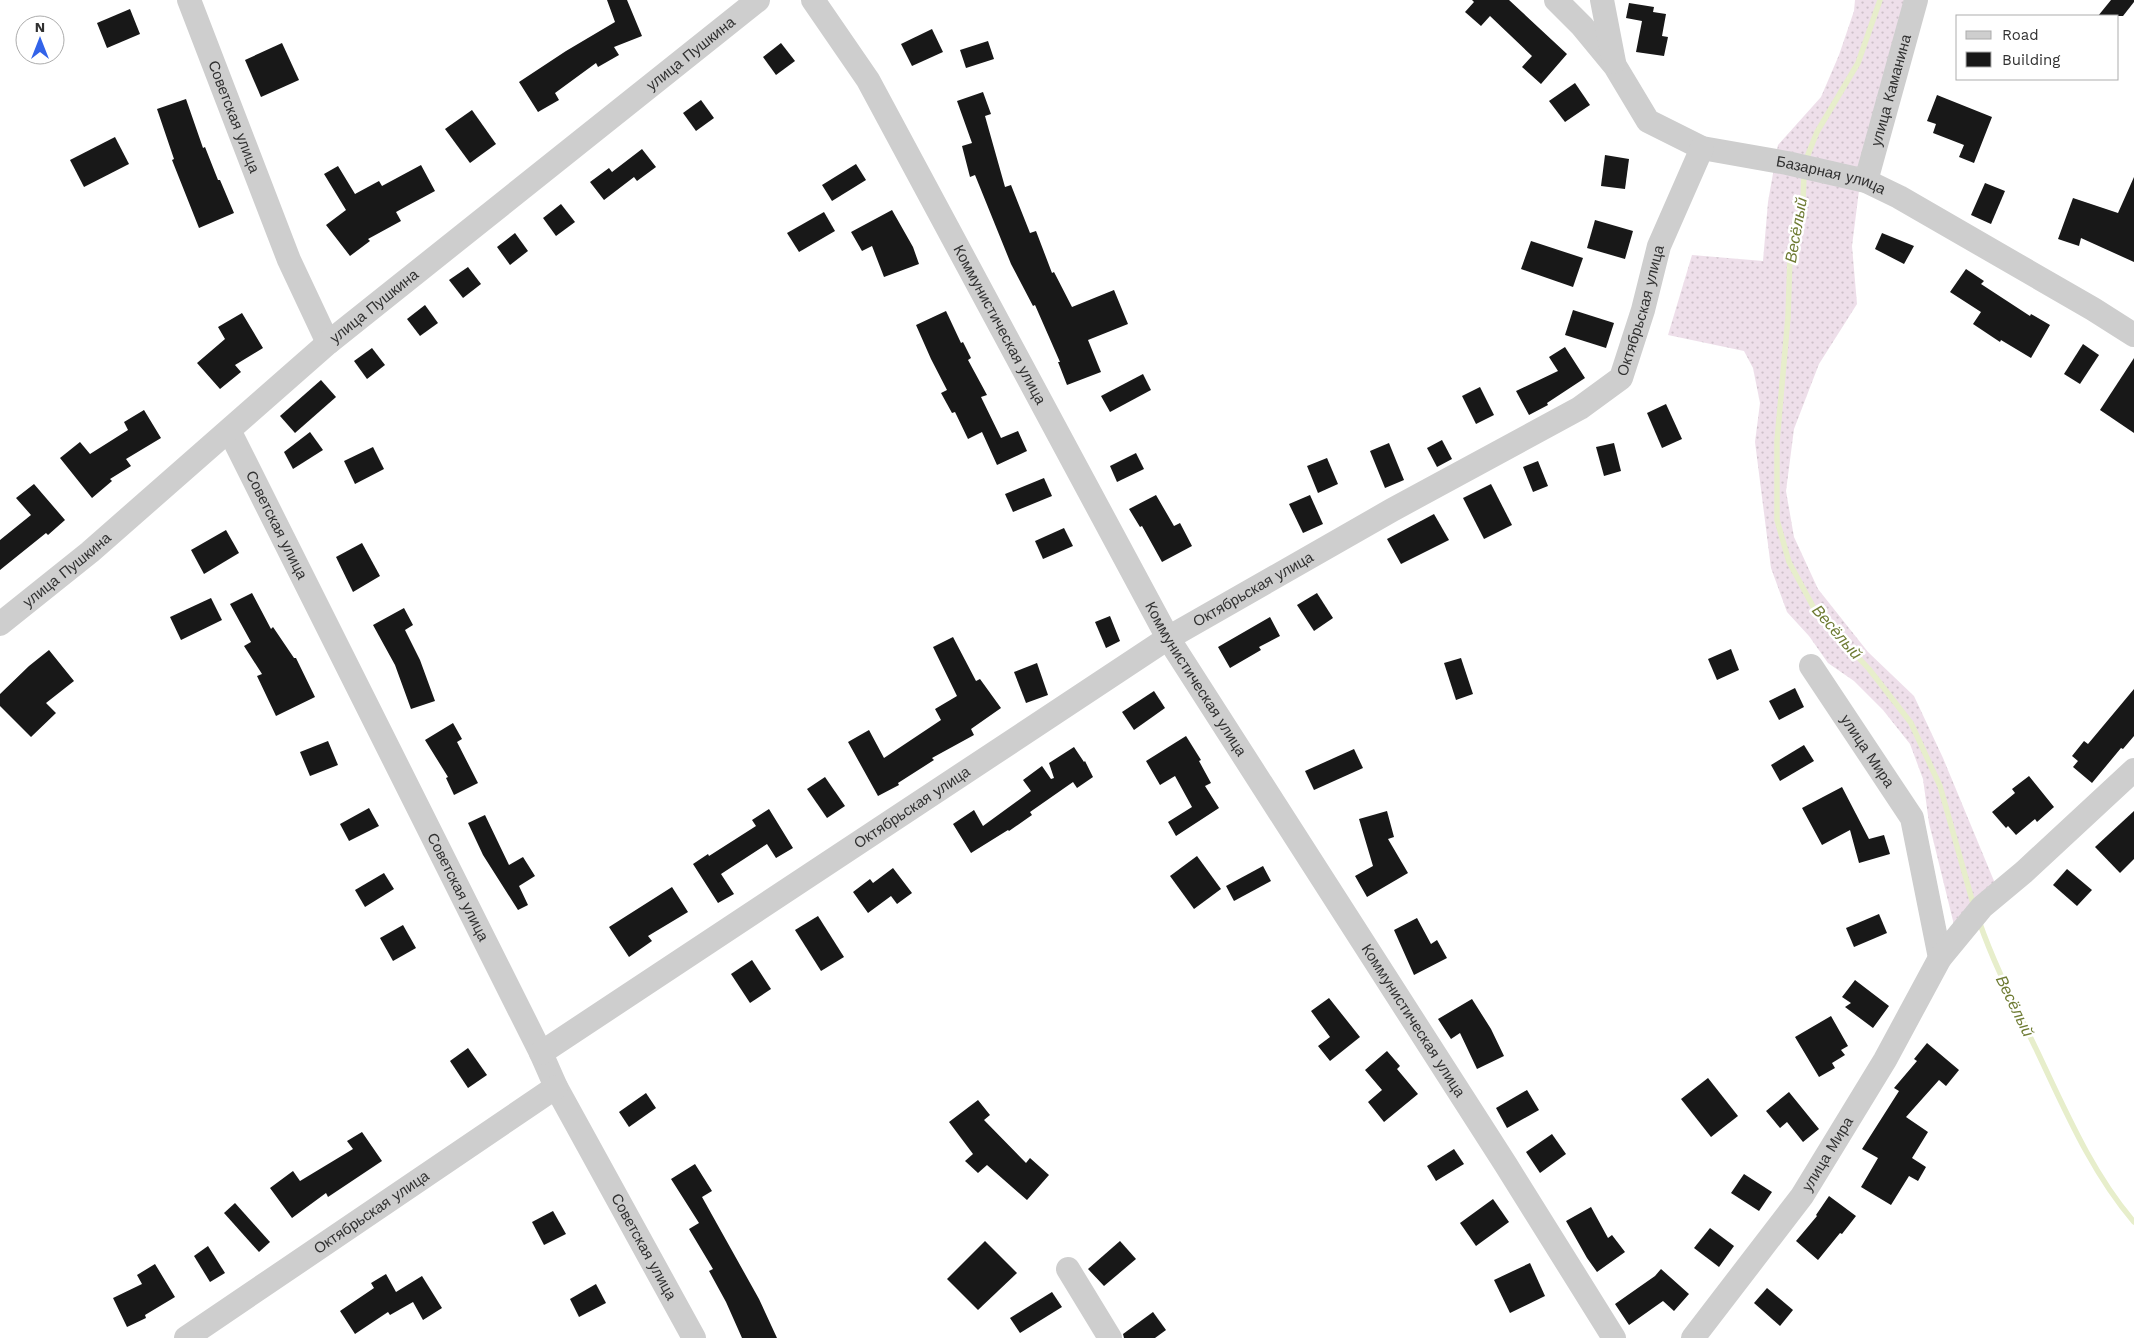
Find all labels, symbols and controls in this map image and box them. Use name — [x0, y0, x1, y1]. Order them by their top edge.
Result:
street label: улица Пушкина — [643, 12, 739, 94]
north arrow — [15, 15, 65, 65]
legend — [1956, 15, 2119, 80]
text: N — [35, 19, 45, 35]
text: Road — [2002, 26, 2039, 44]
street label: улица Каманина — [1867, 32, 1915, 148]
text: Building — [2002, 51, 2060, 69]
street label: Советская улица — [204, 58, 264, 176]
street label: Базарная улица — [1775, 152, 1889, 199]
water label: Весёлый — [1781, 196, 1811, 264]
street label: Коммунистическая улица — [949, 242, 1050, 408]
street label: Октябрьская улица — [1613, 243, 1668, 378]
street label: улица Пушкина — [326, 265, 423, 347]
street label: Советская улица — [242, 468, 312, 583]
street label: улица Пушкина — [19, 528, 115, 611]
street label: Октябрьская улица — [1190, 548, 1317, 631]
street label: Коммунистическая улица — [1141, 599, 1251, 760]
water label: Весёлый — [1808, 601, 1866, 663]
street label: улица Мира — [1837, 711, 1899, 791]
street label: Октябрьская улица — [851, 762, 974, 852]
street label: Советская улица — [423, 830, 493, 945]
street label: Коммунистическая улица — [1358, 941, 1469, 1101]
water label: Весёлый — [1992, 972, 2038, 1040]
street label: улица Мира — [1798, 1113, 1857, 1195]
street label: Октябрьская улица — [310, 1166, 433, 1258]
street label: Советская улица — [607, 1190, 681, 1304]

